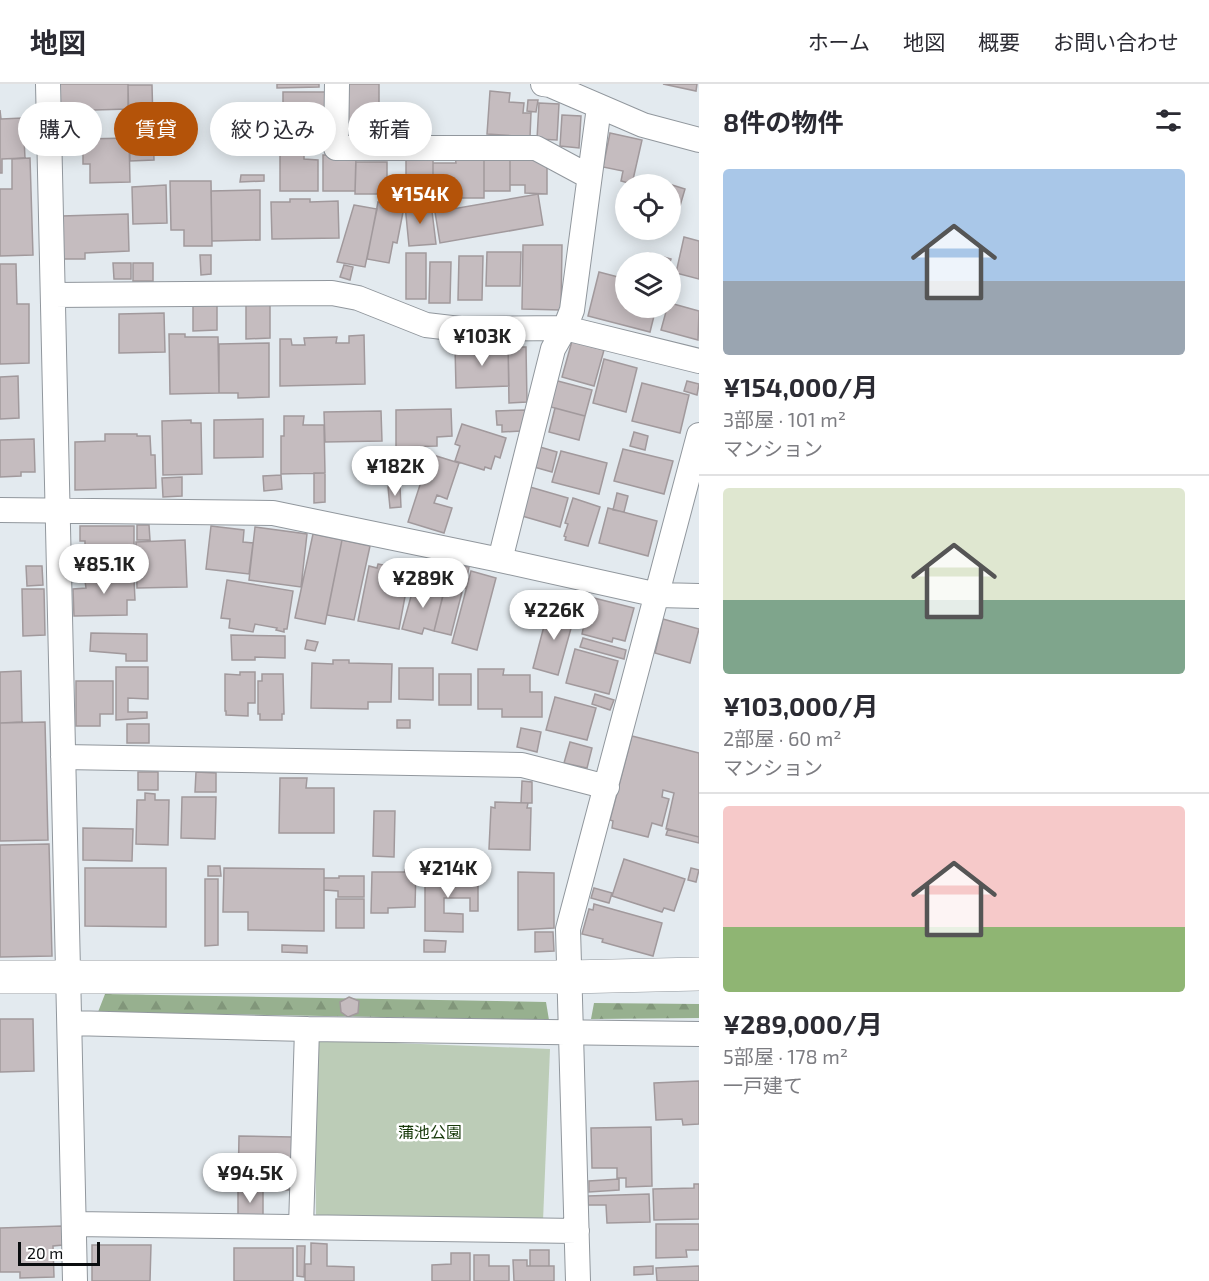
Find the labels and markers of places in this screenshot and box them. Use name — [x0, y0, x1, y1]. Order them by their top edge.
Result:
pin: ¥154K — [378, 174, 462, 225]
pin: ¥103K — [440, 316, 524, 367]
pin: ¥182K — [353, 446, 437, 497]
pin: ¥85.1K — [55, 544, 153, 595]
pin: ¥289K — [381, 558, 465, 609]
pin: ¥226K — [512, 590, 596, 641]
pin: ¥214K — [406, 848, 490, 899]
pin: ¥94.5K — [201, 1153, 299, 1204]

